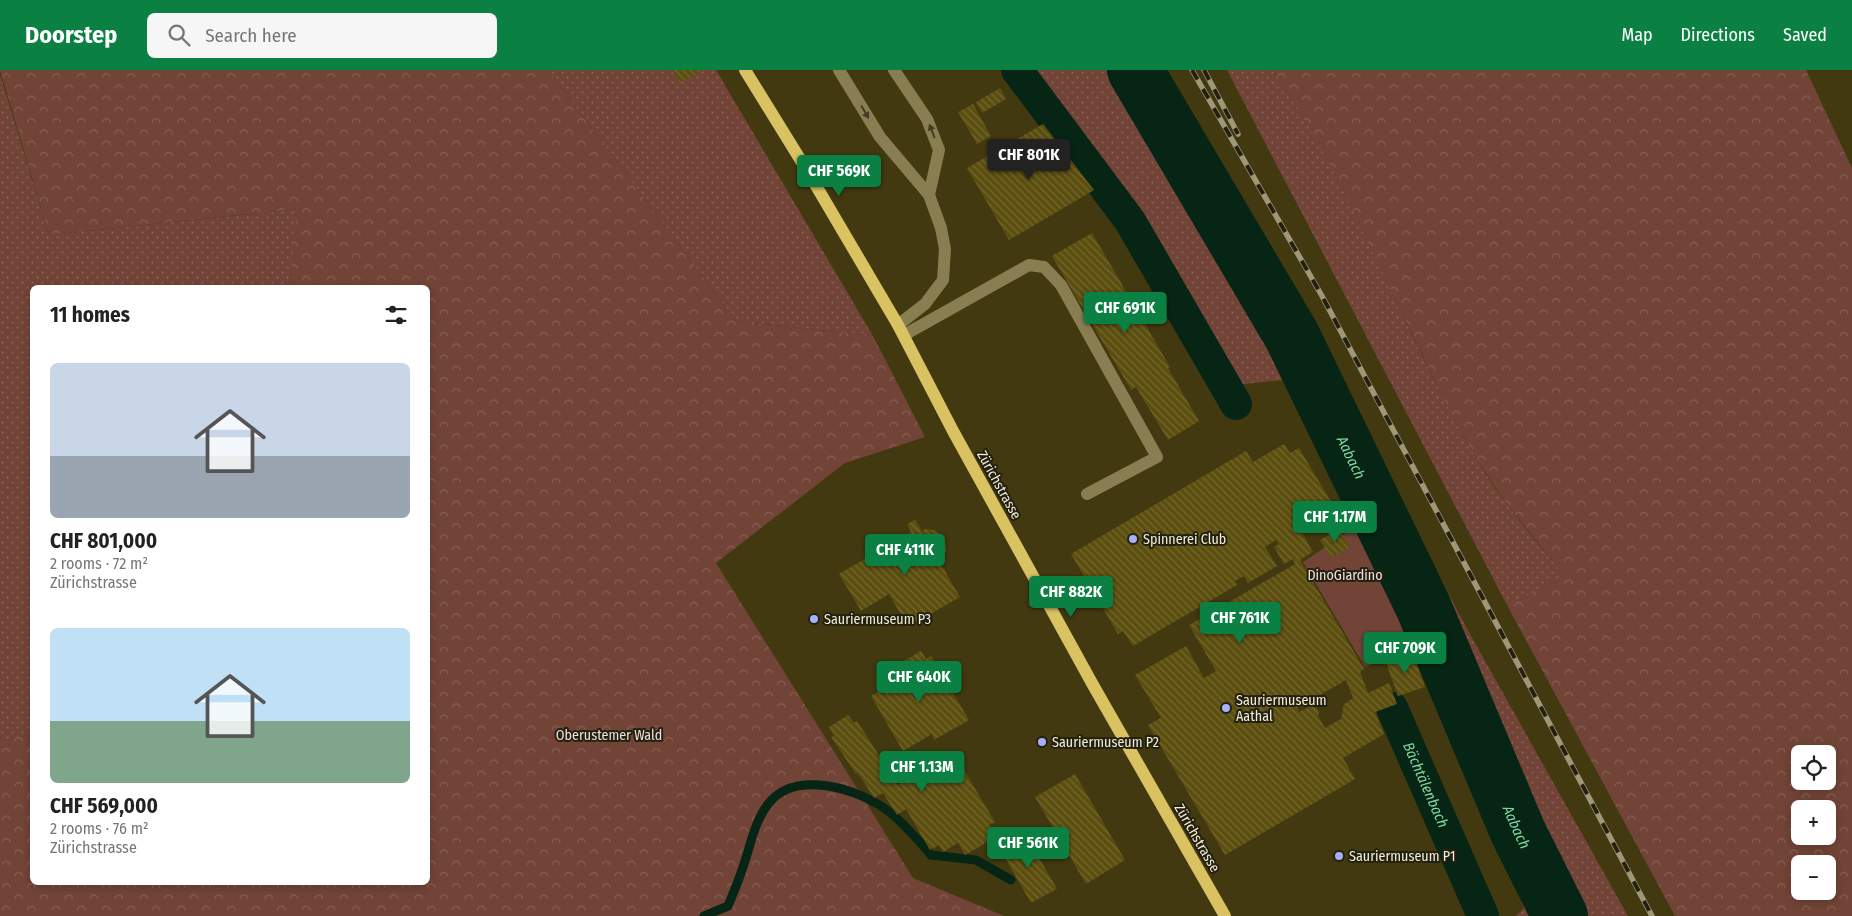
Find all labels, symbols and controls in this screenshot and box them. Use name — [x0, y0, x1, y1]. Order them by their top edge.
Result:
search box — [147, 13, 497, 58]
text: Doorstep — [25, 21, 117, 49]
icon: search — [165, 21, 193, 49]
text: Search here — [205, 24, 297, 47]
text: Map — [1621, 24, 1653, 46]
text: Directions — [1681, 24, 1755, 46]
text: Saved — [1783, 24, 1827, 46]
one-way arrow — [860, 105, 869, 118]
one-way arrow — [928, 123, 936, 138]
pin: CHF 801K — [977, 138, 1081, 181]
text: CHF 801K — [998, 145, 1060, 164]
pin: CHF 569K — [787, 154, 891, 197]
text: CHF 569K — [808, 161, 870, 180]
pin: CHF 691K — [1073, 292, 1177, 334]
text: CHF 691K — [1095, 298, 1155, 317]
icon: filters — [382, 301, 410, 329]
text: 11 homes — [50, 302, 130, 328]
icon: home — [185, 396, 275, 486]
water label: Aabach — [1333, 432, 1369, 482]
street label: Zürichstrasse — [973, 448, 1025, 522]
pin: CHF 1.17M — [1278, 500, 1392, 543]
text: CHF 1.17M — [1304, 507, 1366, 526]
text: CHF 801,000 — [50, 528, 157, 554]
place label: Spinnerei Club — [1143, 531, 1226, 548]
marker: Spinnerei Club — [1127, 533, 1139, 545]
pin: CHF 411K — [853, 534, 957, 576]
text: CHF 411K — [876, 540, 934, 559]
text: 2 rooms · 72 m² — [50, 554, 148, 573]
park label: DinoGiardino — [1307, 567, 1383, 584]
text: Zürichstrasse — [50, 573, 137, 592]
pin: CHF 882K — [1019, 576, 1123, 618]
text: CHF 882K — [1040, 582, 1102, 601]
pin: CHF 761K — [1188, 602, 1292, 644]
text: CHF 761K — [1211, 608, 1269, 627]
place label: Sauriermuseum P3 — [824, 611, 931, 628]
marker: Sauriermuseum P3 — [808, 613, 820, 625]
pin: CHF 709K — [1353, 632, 1457, 674]
text: CHF 709K — [1374, 638, 1436, 657]
pin: CHF 640K — [867, 660, 971, 703]
icon: home — [185, 661, 275, 751]
text: CHF 640K — [887, 667, 951, 686]
place label: Sauriermuseum Aathal — [1236, 692, 1326, 725]
marker: Sauriermuseum Aathal — [1220, 702, 1232, 714]
park label: Oberustemer Wald — [556, 727, 662, 744]
place label: Sauriermuseum P2 — [1052, 734, 1159, 751]
marker: Sauriermuseum P2 — [1036, 736, 1048, 748]
water label: Bächtälenbach — [1399, 739, 1452, 830]
map controls — [1791, 745, 1836, 900]
button: locate — [1791, 745, 1836, 790]
pin: CHF 1.13M — [865, 750, 979, 793]
text: CHF 1.13M — [890, 757, 954, 776]
text: CHF 569,000 — [50, 793, 158, 819]
button: + — [1791, 800, 1836, 845]
street label: Zürichstrasse — [1171, 801, 1223, 875]
water label: Aabach — [1498, 802, 1534, 852]
text: 2 rooms · 76 m² — [50, 819, 149, 838]
pin: CHF 561K — [976, 826, 1080, 869]
text: CHF 561K — [998, 833, 1058, 852]
text: Zürichstrasse — [50, 838, 137, 857]
place label: Sauriermuseum P1 — [1349, 848, 1455, 865]
marker: Sauriermuseum P1 — [1333, 850, 1345, 862]
button: − — [1791, 855, 1836, 900]

